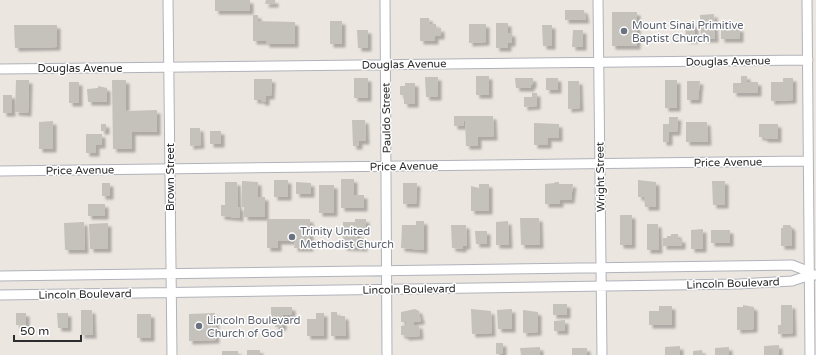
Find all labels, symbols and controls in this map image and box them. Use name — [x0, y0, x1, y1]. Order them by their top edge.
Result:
place label: Mount Sinai Primitive Baptist Church — [632, 19, 743, 45]
marker: Mount Sinai Primitive Baptist Church — [619, 26, 629, 36]
street label: Douglas Avenue — [685, 54, 771, 69]
street label: Douglas Avenue — [361, 57, 447, 72]
street label: Douglas Avenue — [38, 62, 122, 75]
street label: Pauldo Street — [379, 83, 394, 153]
street label: Wright Street — [593, 142, 608, 212]
street label: Brown Street — [164, 143, 177, 211]
street label: Price Avenue — [694, 155, 762, 170]
street label: Price Avenue — [370, 159, 438, 174]
street label: Price Avenue — [46, 163, 114, 178]
place label: Trinity United Methodist Church — [300, 225, 394, 251]
marker: Trinity United Methodist Church — [287, 232, 297, 242]
street label: Lincoln Boulevard — [686, 275, 780, 292]
street label: Lincoln Boulevard — [362, 282, 456, 297]
street label: Lincoln Boulevard — [38, 287, 132, 302]
place label: Lincoln Boulevard Church of God — [207, 314, 300, 340]
scale bar — [14, 317, 81, 343]
marker: Lincoln Boulevard Church of God — [194, 321, 204, 331]
text: 50 m — [20, 324, 49, 338]

